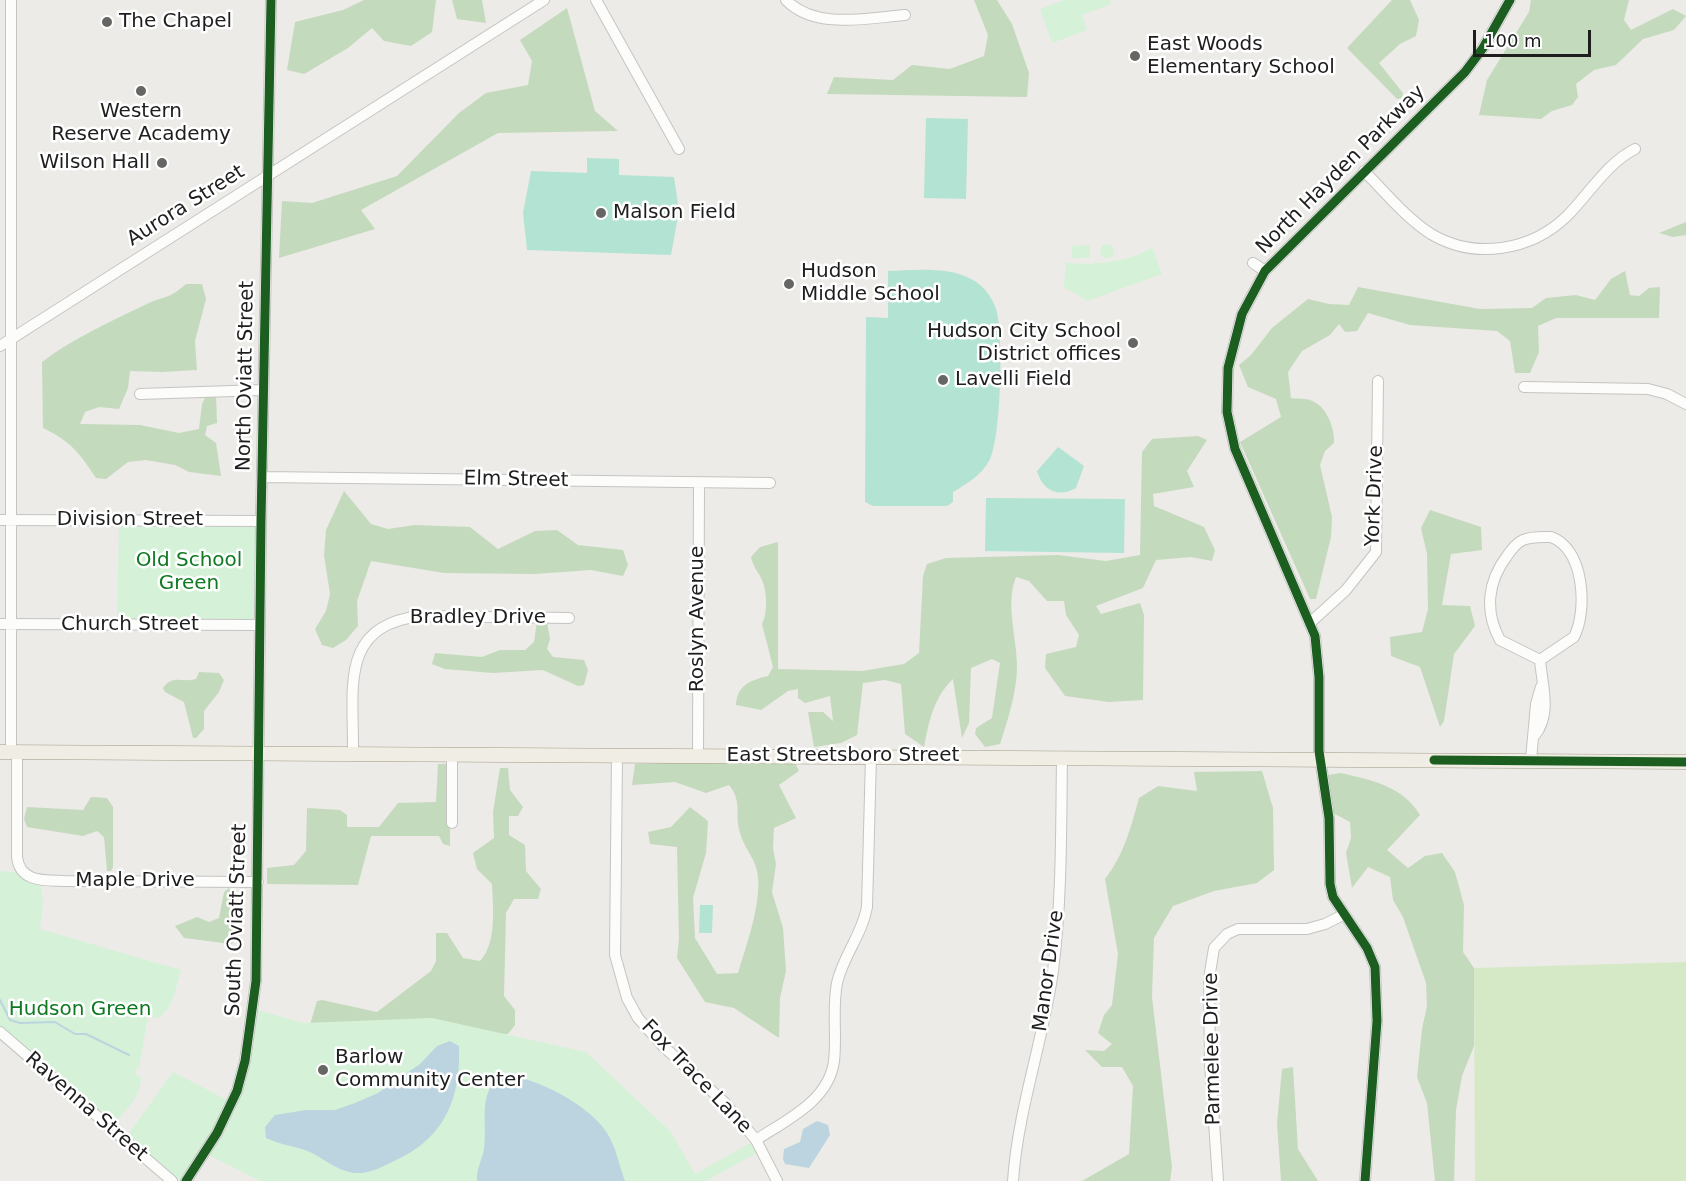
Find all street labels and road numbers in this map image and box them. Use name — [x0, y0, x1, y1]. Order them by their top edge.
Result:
street label: North Hayden Parkway — [1252, 81, 1430, 259]
street label: Aurora Street — [123, 160, 249, 252]
street label: North Oviatt Street — [232, 281, 260, 471]
street label: York Drive — [1361, 445, 1389, 547]
street label: Elm Street — [463, 467, 569, 493]
street label: Division Street — [57, 508, 203, 532]
street label: Roslyn Avenue — [686, 546, 710, 692]
street label: Bradley Drive — [410, 606, 546, 630]
street label: Church Street — [61, 613, 199, 637]
street label: East Streetsboro Street — [727, 744, 959, 768]
street label: South Oviatt Street — [222, 823, 252, 1017]
street label: Maple Drive — [75, 869, 195, 893]
street label: Manor Drive — [1029, 909, 1069, 1033]
street label: Parmelee Drive — [1200, 972, 1226, 1126]
street label: Fox Trace Lane — [636, 1015, 756, 1139]
street label: Ravenna Street — [20, 1047, 152, 1167]

